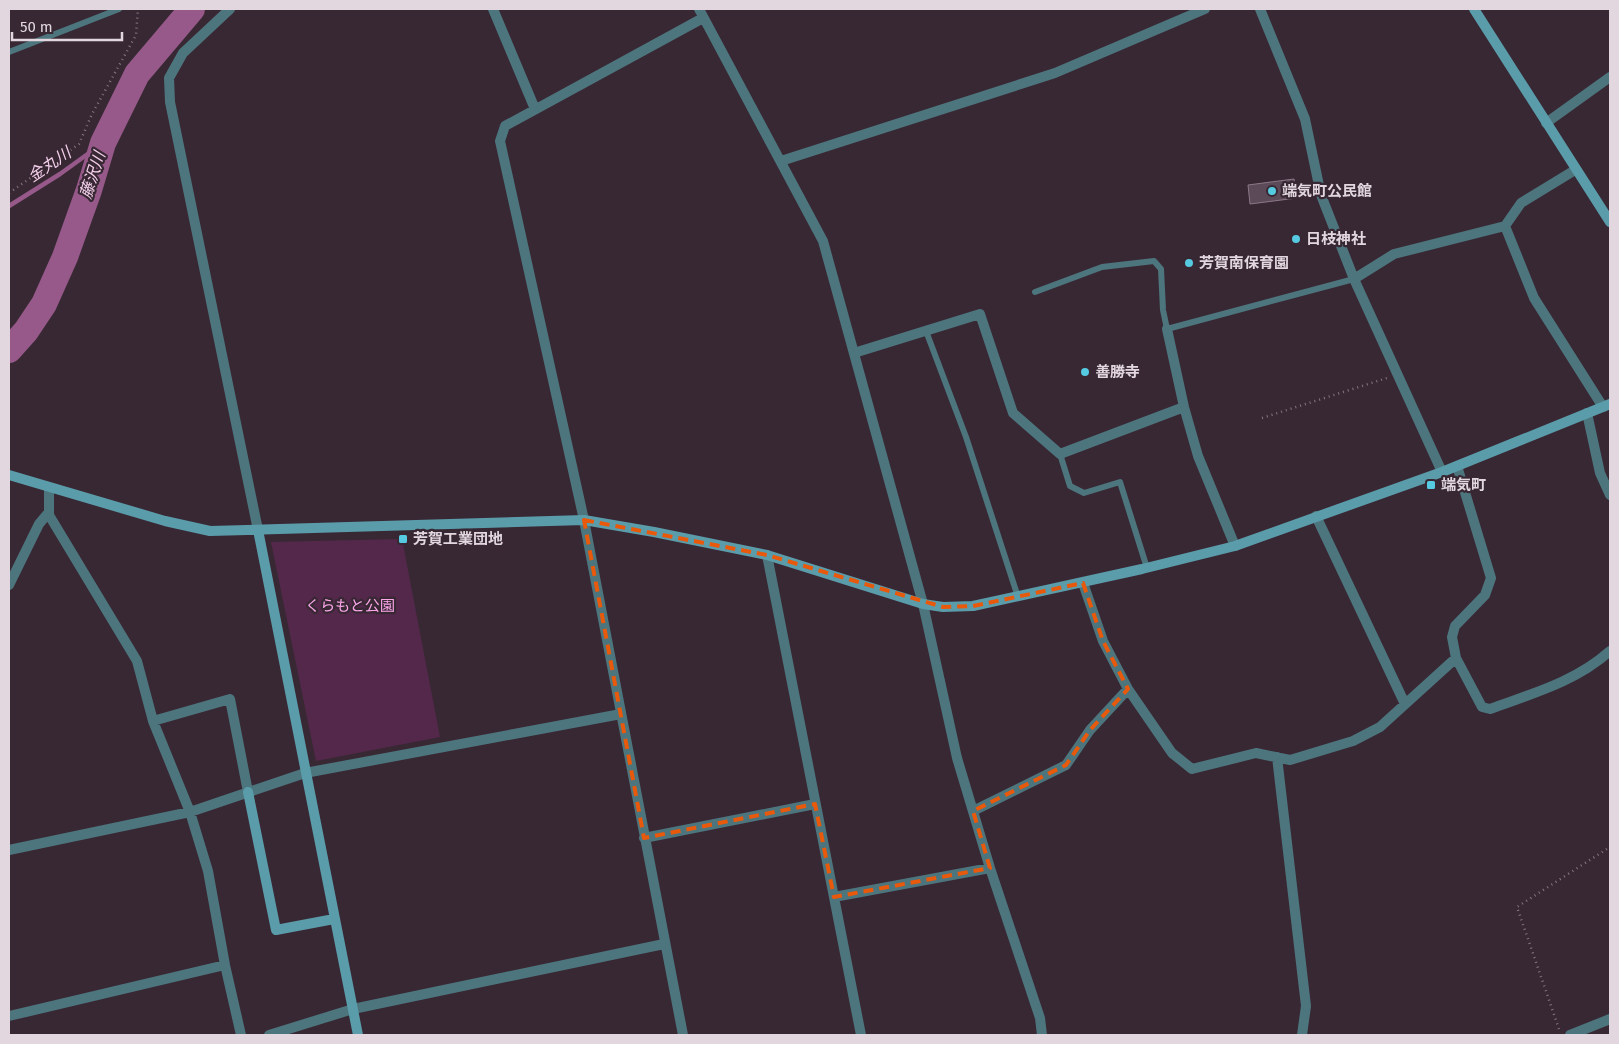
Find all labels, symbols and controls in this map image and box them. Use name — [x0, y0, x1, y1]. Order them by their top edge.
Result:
scale bar — [12, 10, 122, 42]
text: 50 m — [20, 18, 53, 36]
water label: 金丸川 — [24, 142, 76, 186]
water label: 藤沢川 — [76, 147, 110, 201]
place label: 端気町公民館 — [1282, 182, 1372, 200]
marker: 端気町公民館 — [1266, 185, 1278, 197]
place label: 日枝神社 — [1306, 230, 1366, 248]
marker: 日枝神社 — [1290, 233, 1302, 245]
place label: 芳賀南保育園 — [1199, 254, 1289, 272]
marker: 芳賀南保育園 — [1183, 257, 1195, 269]
place label: 善勝寺 — [1095, 363, 1140, 381]
marker: 善勝寺 — [1079, 366, 1091, 378]
place label: 端気町 — [1441, 476, 1486, 494]
marker: 端気町 — [1425, 479, 1437, 491]
place label: 芳賀工業団地 — [413, 530, 503, 548]
marker: 芳賀工業団地 — [397, 533, 409, 545]
park label: くらもと公園 — [305, 597, 395, 615]

